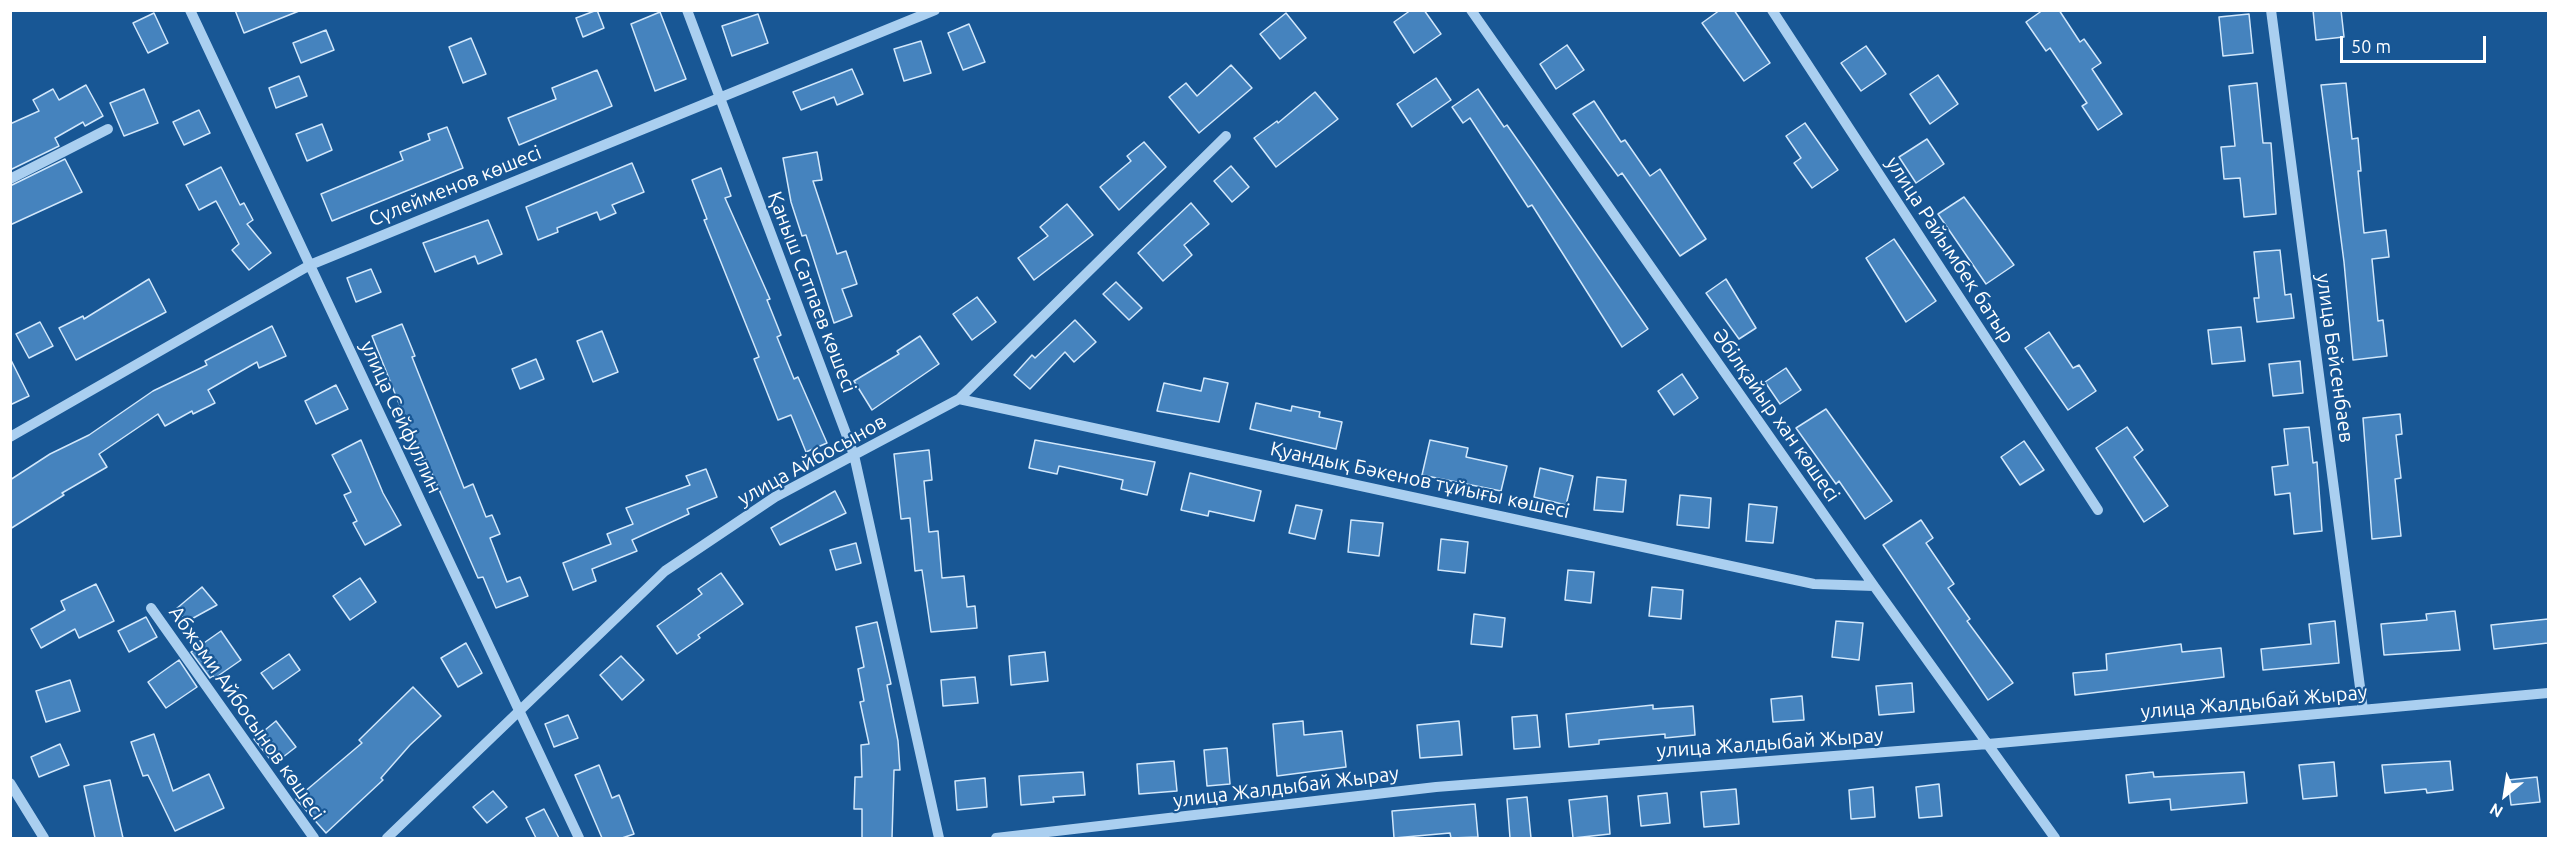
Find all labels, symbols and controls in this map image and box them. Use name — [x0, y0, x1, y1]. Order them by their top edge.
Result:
scale bar — [2343, 24, 2488, 62]
text: 50 m — [2351, 36, 2391, 56]
street label: Сүлейменов көшесі — [365, 140, 545, 232]
street label: улица Райымбек батыр — [1881, 152, 2019, 348]
street label: Қаныш Сатпаев көшесі — [763, 188, 861, 396]
street label: улица Бейсенбаев — [2311, 272, 2359, 444]
street label: Әбілқайыр хан көшесі — [1707, 324, 1845, 506]
street label: улица Сейфуллин — [355, 337, 447, 497]
street label: улица Айбосынов — [734, 409, 890, 511]
street label: Қуандық Бәкенов тұйығы көшесі — [1268, 437, 1572, 523]
street label: Абжәми Айбосынов көшесі — [164, 601, 330, 825]
street label: улица Жалдыбай Жырау — [2140, 680, 2368, 724]
street label: улица Жалдыбай Жырау — [1656, 723, 1884, 763]
street label: улица Жалдыбай Жырау — [1172, 761, 1400, 813]
north arrow — [2475, 765, 2535, 825]
text: N — [2486, 800, 2506, 821]

